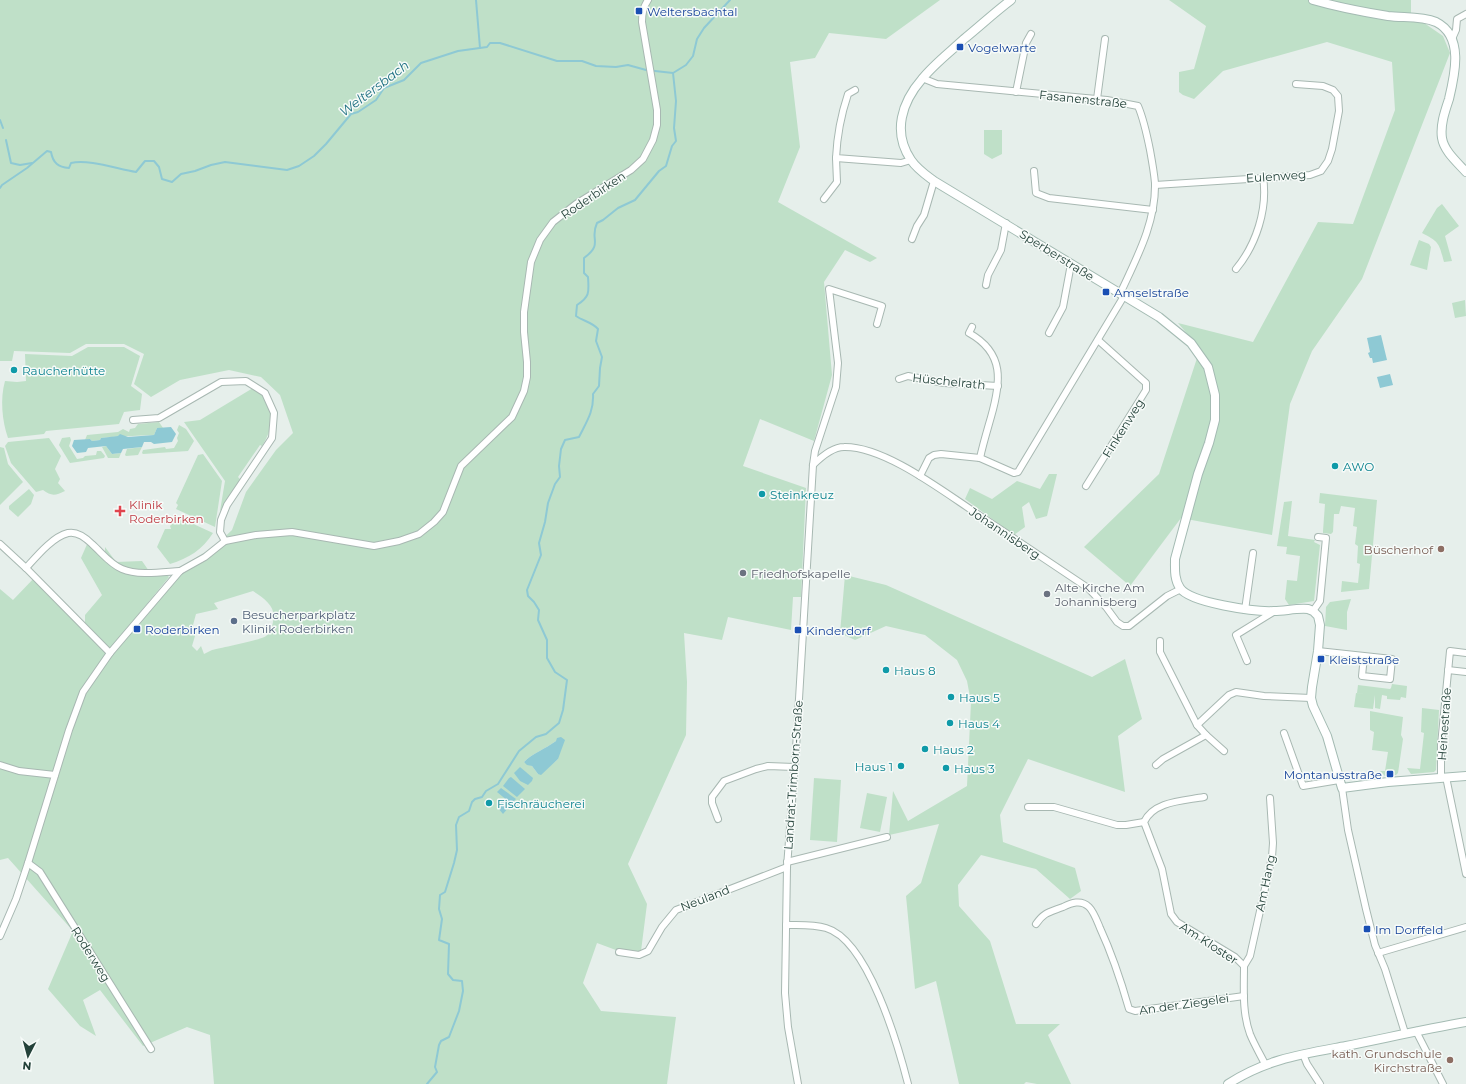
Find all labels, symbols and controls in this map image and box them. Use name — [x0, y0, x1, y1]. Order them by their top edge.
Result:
place label: Weltersbachtal — [647, 4, 737, 19]
marker: Weltersbachtal — [634, 6, 644, 16]
place label: Vogelwarte — [968, 40, 1036, 55]
marker: Vogelwarte — [955, 42, 965, 52]
water label: Weltersbach — [336, 57, 412, 119]
street label: Fasanenstraße — [1038, 87, 1128, 111]
street label: Eulenweg — [1245, 166, 1307, 186]
street label: Roderbirken — [558, 168, 628, 222]
street label: Sperberstraße — [1017, 226, 1097, 284]
place label: Amselstraße — [1114, 285, 1189, 300]
marker: Amselstraße — [1101, 287, 1111, 297]
place label: Raucherhütte — [22, 363, 105, 378]
marker: Raucherhütte — [9, 365, 19, 375]
street label: Hüschelrath — [912, 370, 986, 392]
street label: Finkenweg — [1099, 396, 1147, 460]
place label: AWO — [1343, 459, 1374, 474]
marker: AWO — [1330, 461, 1340, 471]
place label: Steinkreuz — [770, 487, 834, 502]
marker: Steinkreuz — [757, 489, 767, 499]
place label: Klinik Roderbirken — [129, 497, 204, 526]
street label: Johannisberg — [966, 503, 1043, 562]
marker: Klinik Roderbirken — [114, 505, 126, 517]
place label: Büscherhof — [1364, 542, 1434, 557]
marker: Büscherhof — [1436, 544, 1446, 554]
place label: Friedhofskapelle — [751, 566, 851, 581]
marker: Friedhofskapelle — [738, 568, 748, 578]
place label: Alte Kirche Am Johannisberg — [1054, 580, 1145, 609]
marker: Alte Kirche Am Johannisberg — [1042, 589, 1052, 599]
place label: Besucherparkplatz Klinik Roderbirken — [242, 607, 355, 636]
marker: Besucherparkplatz Klinik Roderbirken — [229, 616, 239, 626]
place label: Roderbirken — [145, 622, 220, 637]
place label: Kinderdorf — [806, 623, 871, 638]
marker: Roderbirken — [132, 624, 142, 634]
marker: Kinderdorf — [793, 625, 803, 635]
place label: Kleiststraße — [1329, 652, 1399, 667]
marker: Kleiststraße — [1316, 654, 1326, 664]
place label: Haus 8 — [894, 663, 936, 678]
marker: Haus 8 — [881, 665, 891, 675]
street label: Heinestraße — [1434, 687, 1454, 761]
place label: Haus 5 — [959, 690, 1000, 705]
marker: Haus 5 — [946, 692, 956, 702]
street label: Landrat-Trimborn-Straße — [780, 700, 806, 850]
place label: Haus 4 — [958, 716, 1000, 731]
marker: Haus 4 — [945, 718, 955, 728]
place label: Haus 2 — [933, 742, 974, 757]
marker: Haus 2 — [920, 744, 930, 754]
place label: Haus 1 — [855, 759, 893, 774]
marker: Haus 1 — [896, 761, 906, 771]
place label: Haus 3 — [954, 761, 995, 776]
marker: Haus 3 — [941, 763, 951, 773]
place label: Montanusstraße — [1284, 767, 1382, 782]
marker: Montanusstraße — [1385, 769, 1395, 779]
place label: Fischräucherei — [497, 796, 585, 811]
marker: Fischräucherei — [484, 798, 494, 808]
street label: Am Hang — [1252, 853, 1278, 913]
street label: Neuland — [678, 882, 732, 914]
street label: Am Kloster — [1177, 919, 1241, 967]
place label: Im Dorffeld — [1375, 922, 1443, 937]
street label: Roderweg — [68, 924, 114, 984]
marker: Im Dorffeld — [1362, 924, 1372, 934]
street label: An der Ziegelei — [1138, 990, 1230, 1018]
north arrow — [8, 1036, 48, 1076]
place label: kath. Grundschule Kirchstraße — [1332, 1046, 1442, 1075]
marker: kath. Grundschule Kirchstraße — [1445, 1055, 1455, 1065]
text: N — [22, 1059, 32, 1073]

